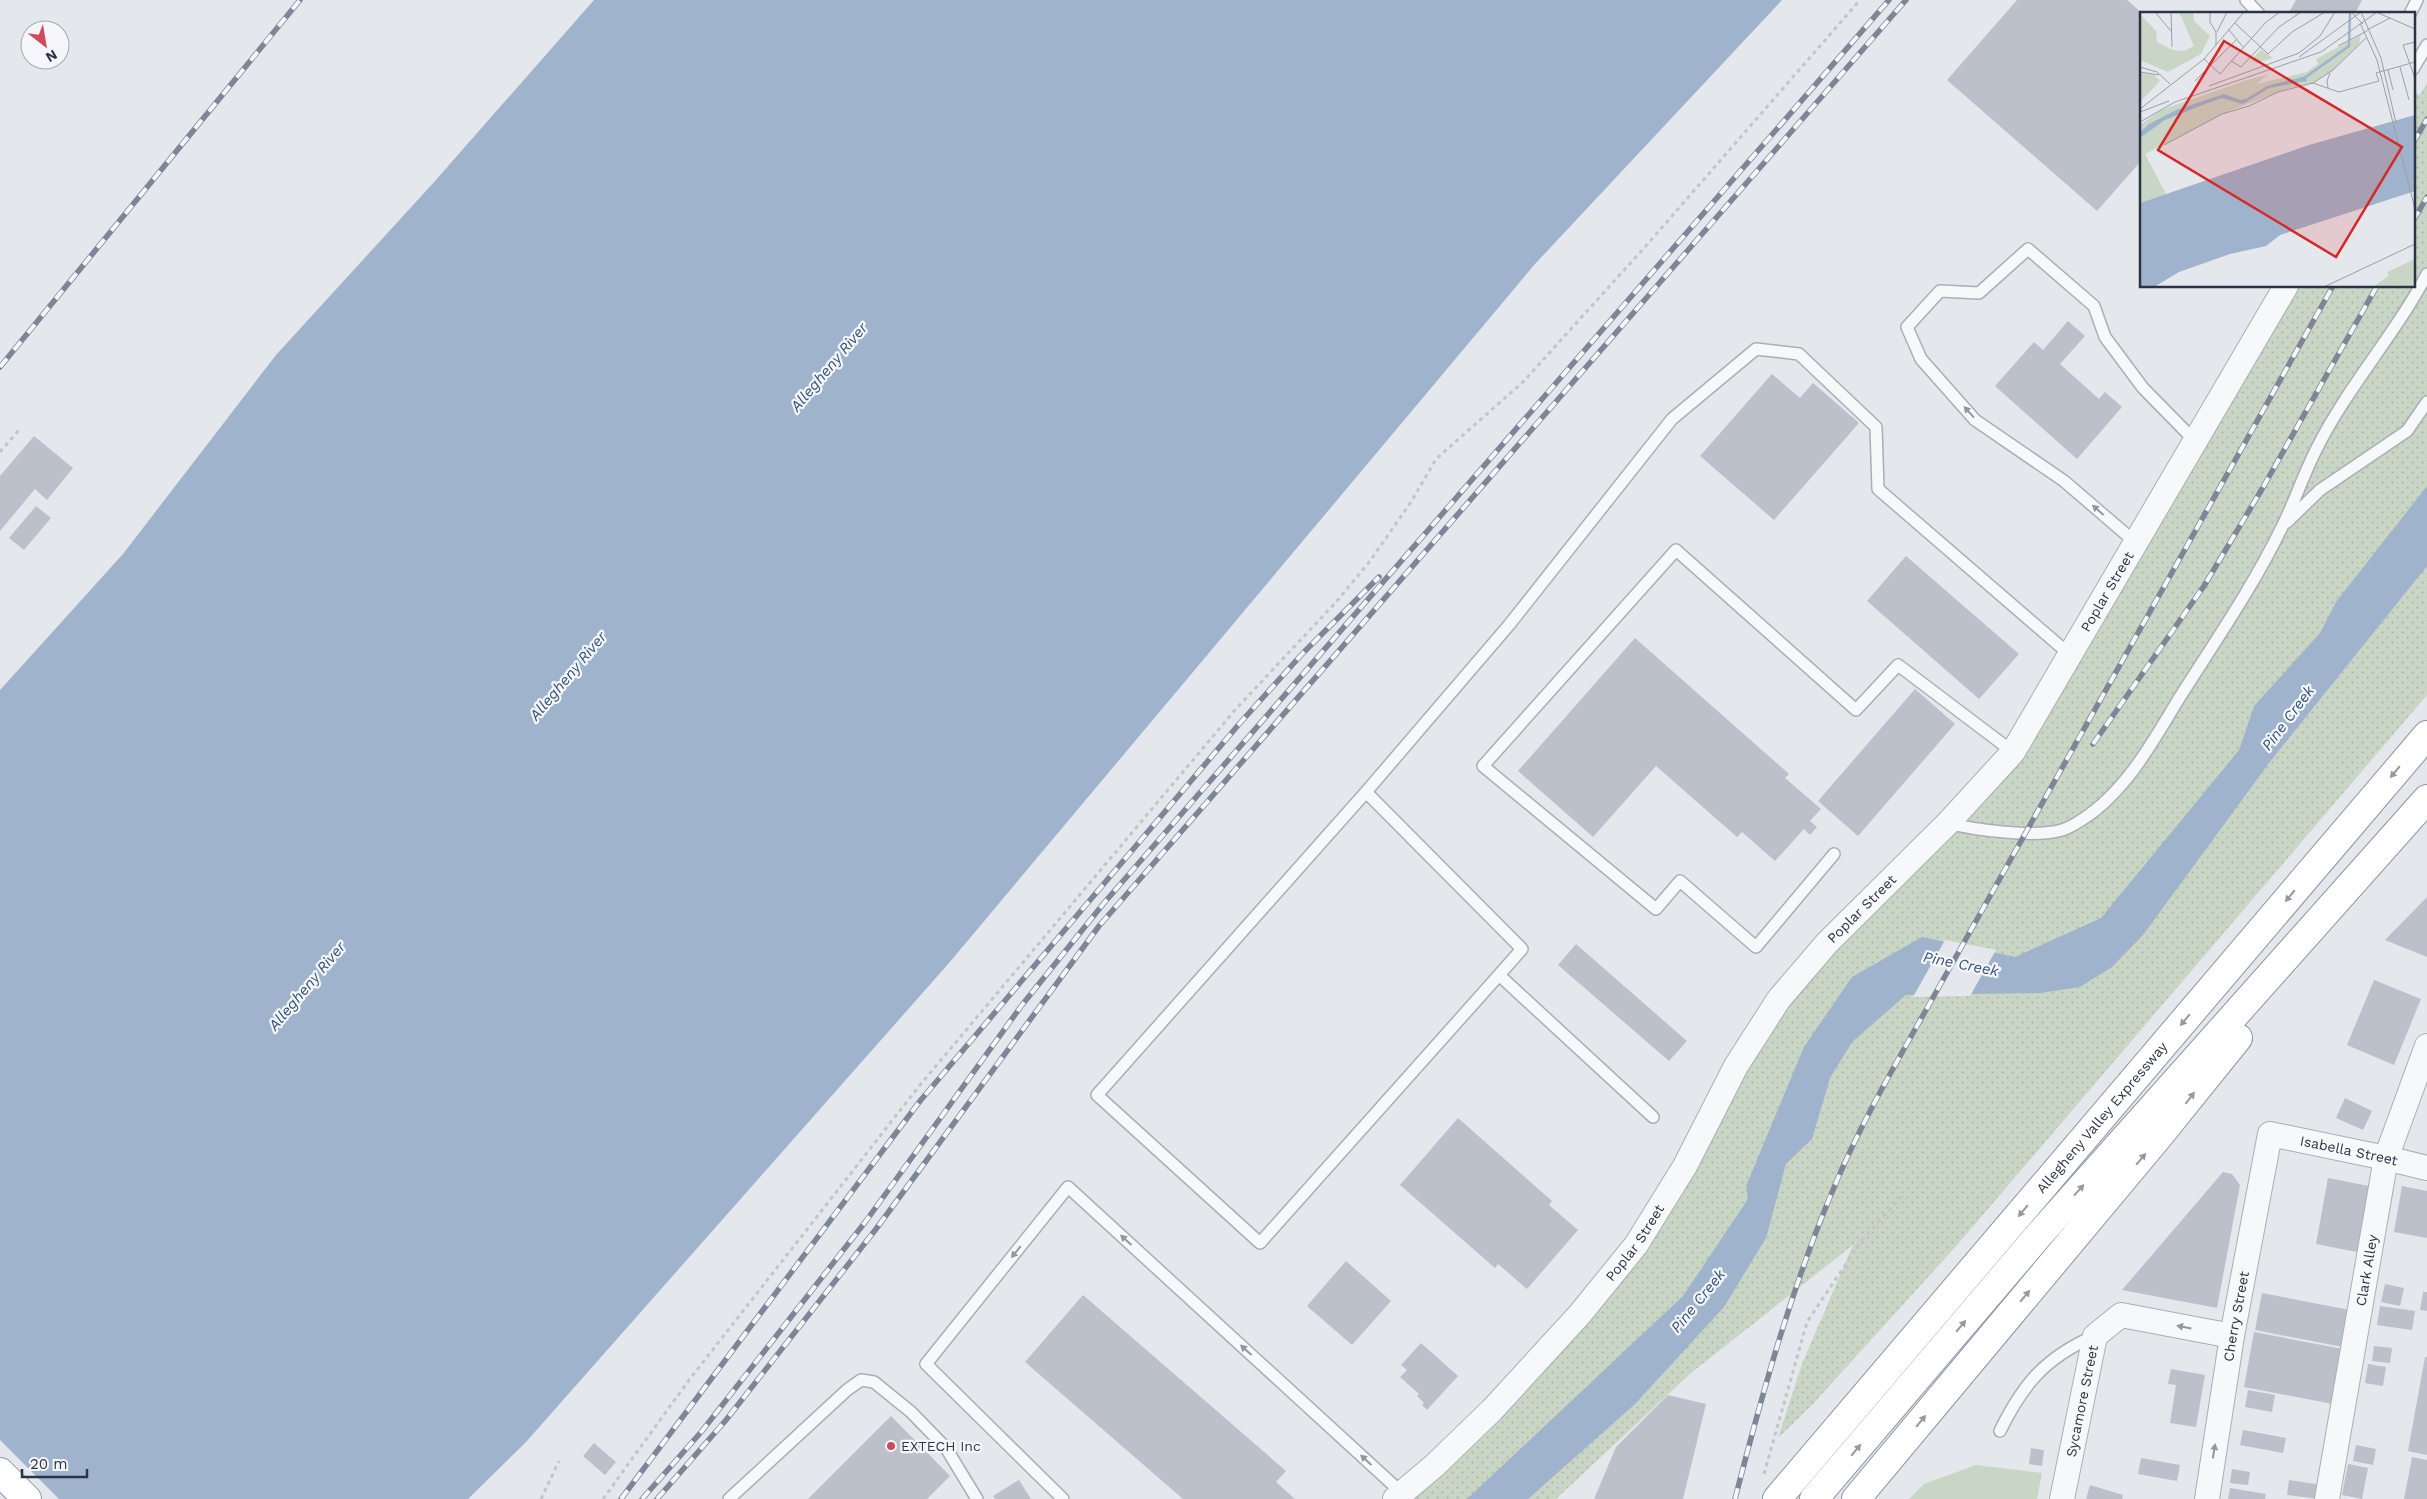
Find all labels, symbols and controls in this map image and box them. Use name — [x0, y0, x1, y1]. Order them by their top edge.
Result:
inset map — [2140, 12, 2414, 288]
north arrow — [20, 20, 70, 70]
text: N — [43, 47, 60, 66]
water label: Allegheny River — [786, 318, 872, 416]
one-way arrow — [1963, 407, 1975, 419]
one-way arrow — [2091, 505, 2104, 516]
street label: Poplar Street — [2077, 549, 2137, 635]
water label: Allegheny River — [525, 627, 611, 725]
water label: Pine Creek — [2258, 681, 2319, 754]
one-way arrow — [2390, 766, 2401, 779]
street label: Poplar Street — [1824, 871, 1899, 946]
one-way arrow — [2285, 890, 2296, 903]
water label: Allegheny River — [264, 937, 350, 1035]
water label: Pine Creek — [1922, 948, 2001, 980]
one-way arrow — [2180, 1013, 2191, 1026]
street label: Allegheny Valley Expressway — [2033, 1038, 2171, 1196]
one-way arrow — [2184, 1092, 2195, 1105]
street label: Isabella Street — [2299, 1132, 2399, 1169]
one-way arrow — [2135, 1152, 2146, 1165]
one-way arrow — [2073, 1185, 2085, 1197]
street label: Poplar Street — [1602, 1201, 1667, 1284]
one-way arrow — [2018, 1204, 2029, 1217]
street label: Clark Alley — [2353, 1233, 2381, 1307]
one-way arrow — [1121, 1234, 1133, 1246]
one-way arrow — [1010, 1246, 1021, 1259]
water label: Pine Creek — [1667, 1265, 1730, 1336]
street label: Cherry Street — [2220, 1270, 2252, 1363]
one-way arrow — [2019, 1290, 2030, 1303]
one-way arrow — [1955, 1321, 1967, 1333]
one-way arrow — [2176, 1322, 2192, 1330]
street label: Sycamore Street — [2063, 1343, 2101, 1458]
one-way arrow — [1241, 1344, 1253, 1356]
one-way arrow — [1915, 1415, 1926, 1428]
place label: EXTECH Inc — [901, 1438, 981, 1454]
marker: EXTECH Inc — [885, 1440, 897, 1452]
one-way arrow — [2211, 1442, 2219, 1458]
one-way arrow — [1850, 1444, 1861, 1457]
scale bar — [22, 1446, 88, 1478]
one-way arrow — [1360, 1454, 1372, 1466]
text: 20 m — [30, 1455, 68, 1473]

